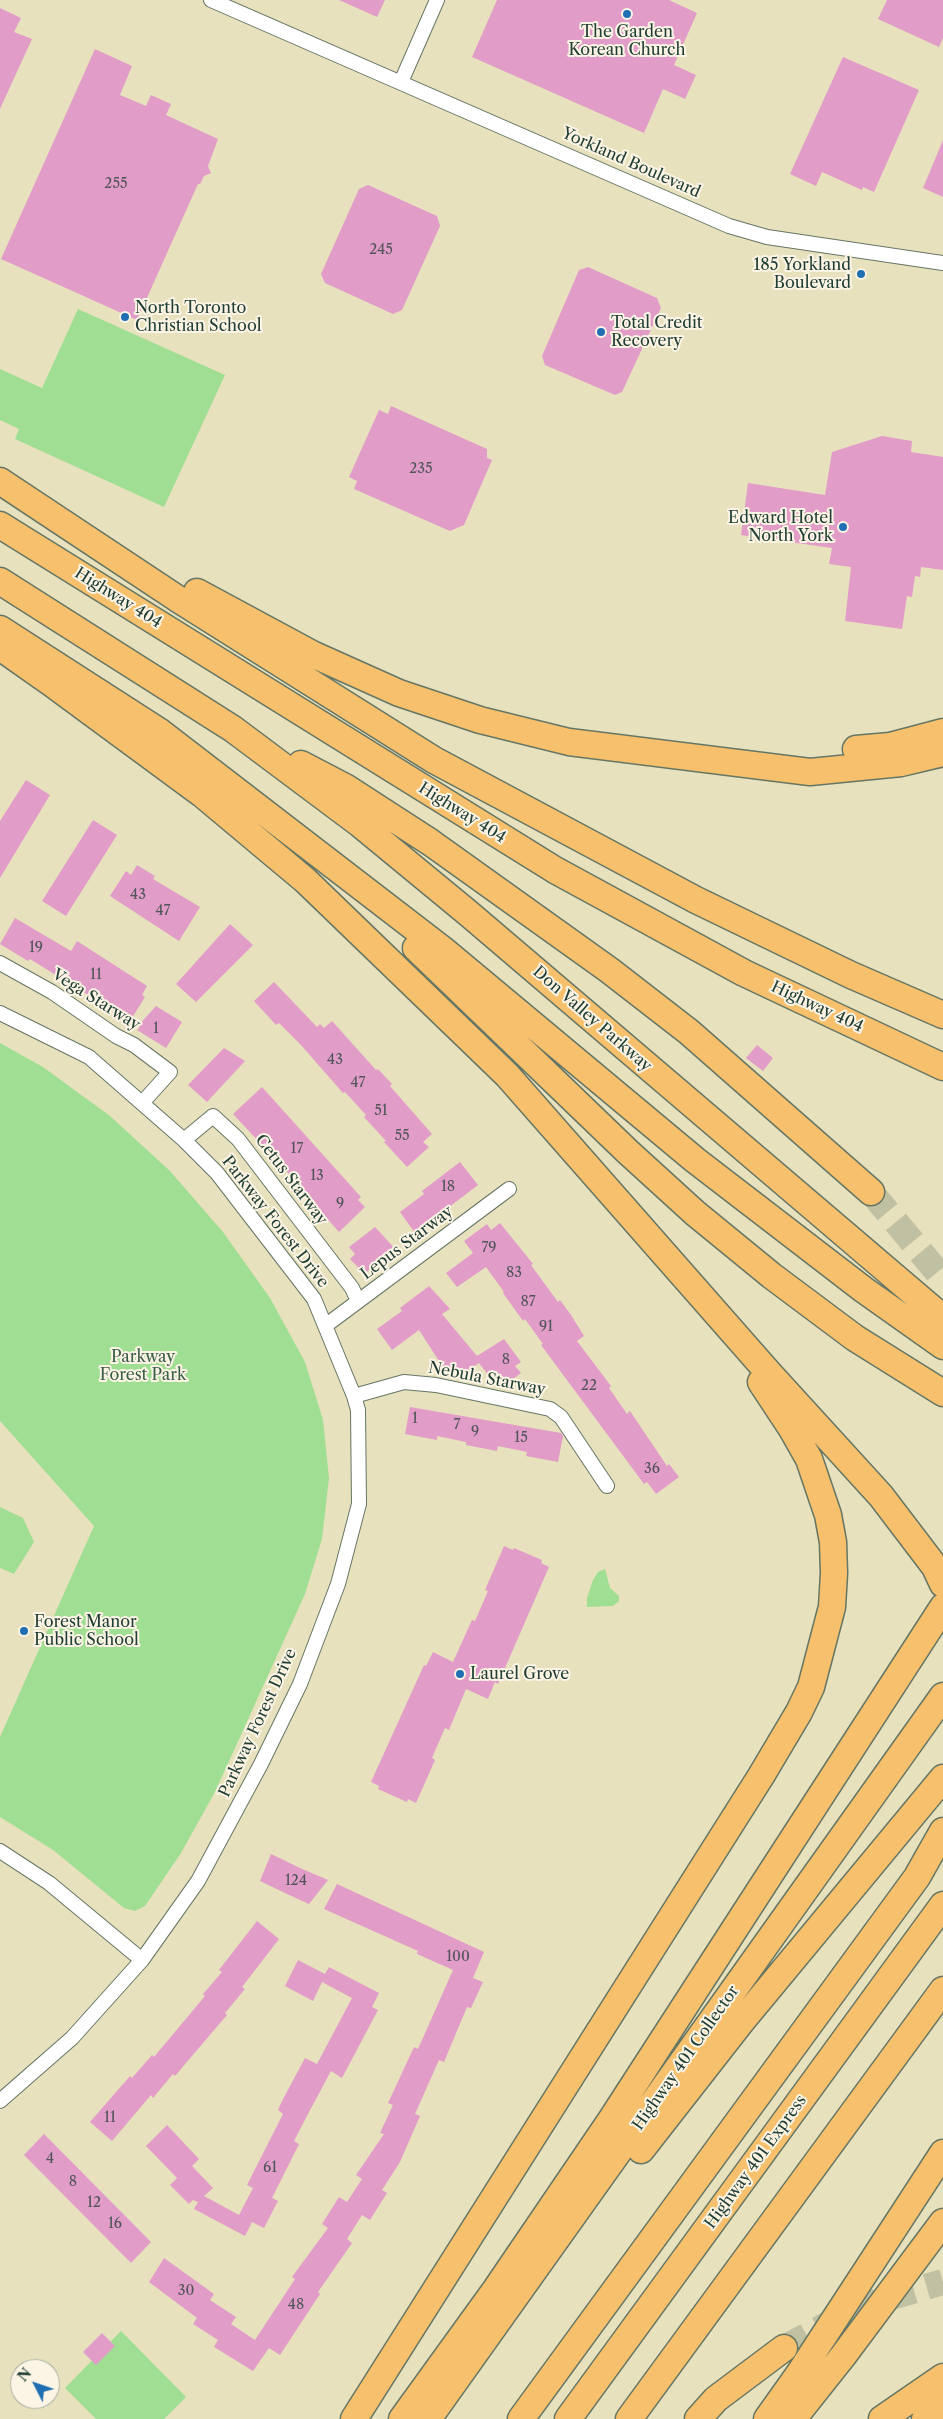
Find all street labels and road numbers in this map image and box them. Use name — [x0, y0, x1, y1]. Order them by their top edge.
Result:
street label: Yorkland Boulevard — [559, 124, 703, 202]
street label: Highway 404 — [71, 564, 165, 632]
street label: Highway 404 — [415, 779, 509, 847]
street label: Don Valley Parkway — [529, 962, 655, 1076]
street label: Vega Starway — [48, 965, 144, 1035]
street label: Highway 404 — [768, 977, 866, 1037]
street label: Cetus Starway — [251, 1131, 331, 1229]
street label: Parkway Forest Drive — [218, 1152, 332, 1292]
street label: Lepus Starway — [357, 1202, 457, 1284]
street label: Nebula Starway — [427, 1358, 547, 1400]
street label: Parkway Forest Drive — [215, 1646, 301, 1800]
street label: Highway 401 Collector — [629, 1982, 743, 2134]
street label: Highway 401 Express — [701, 2091, 811, 2233]

